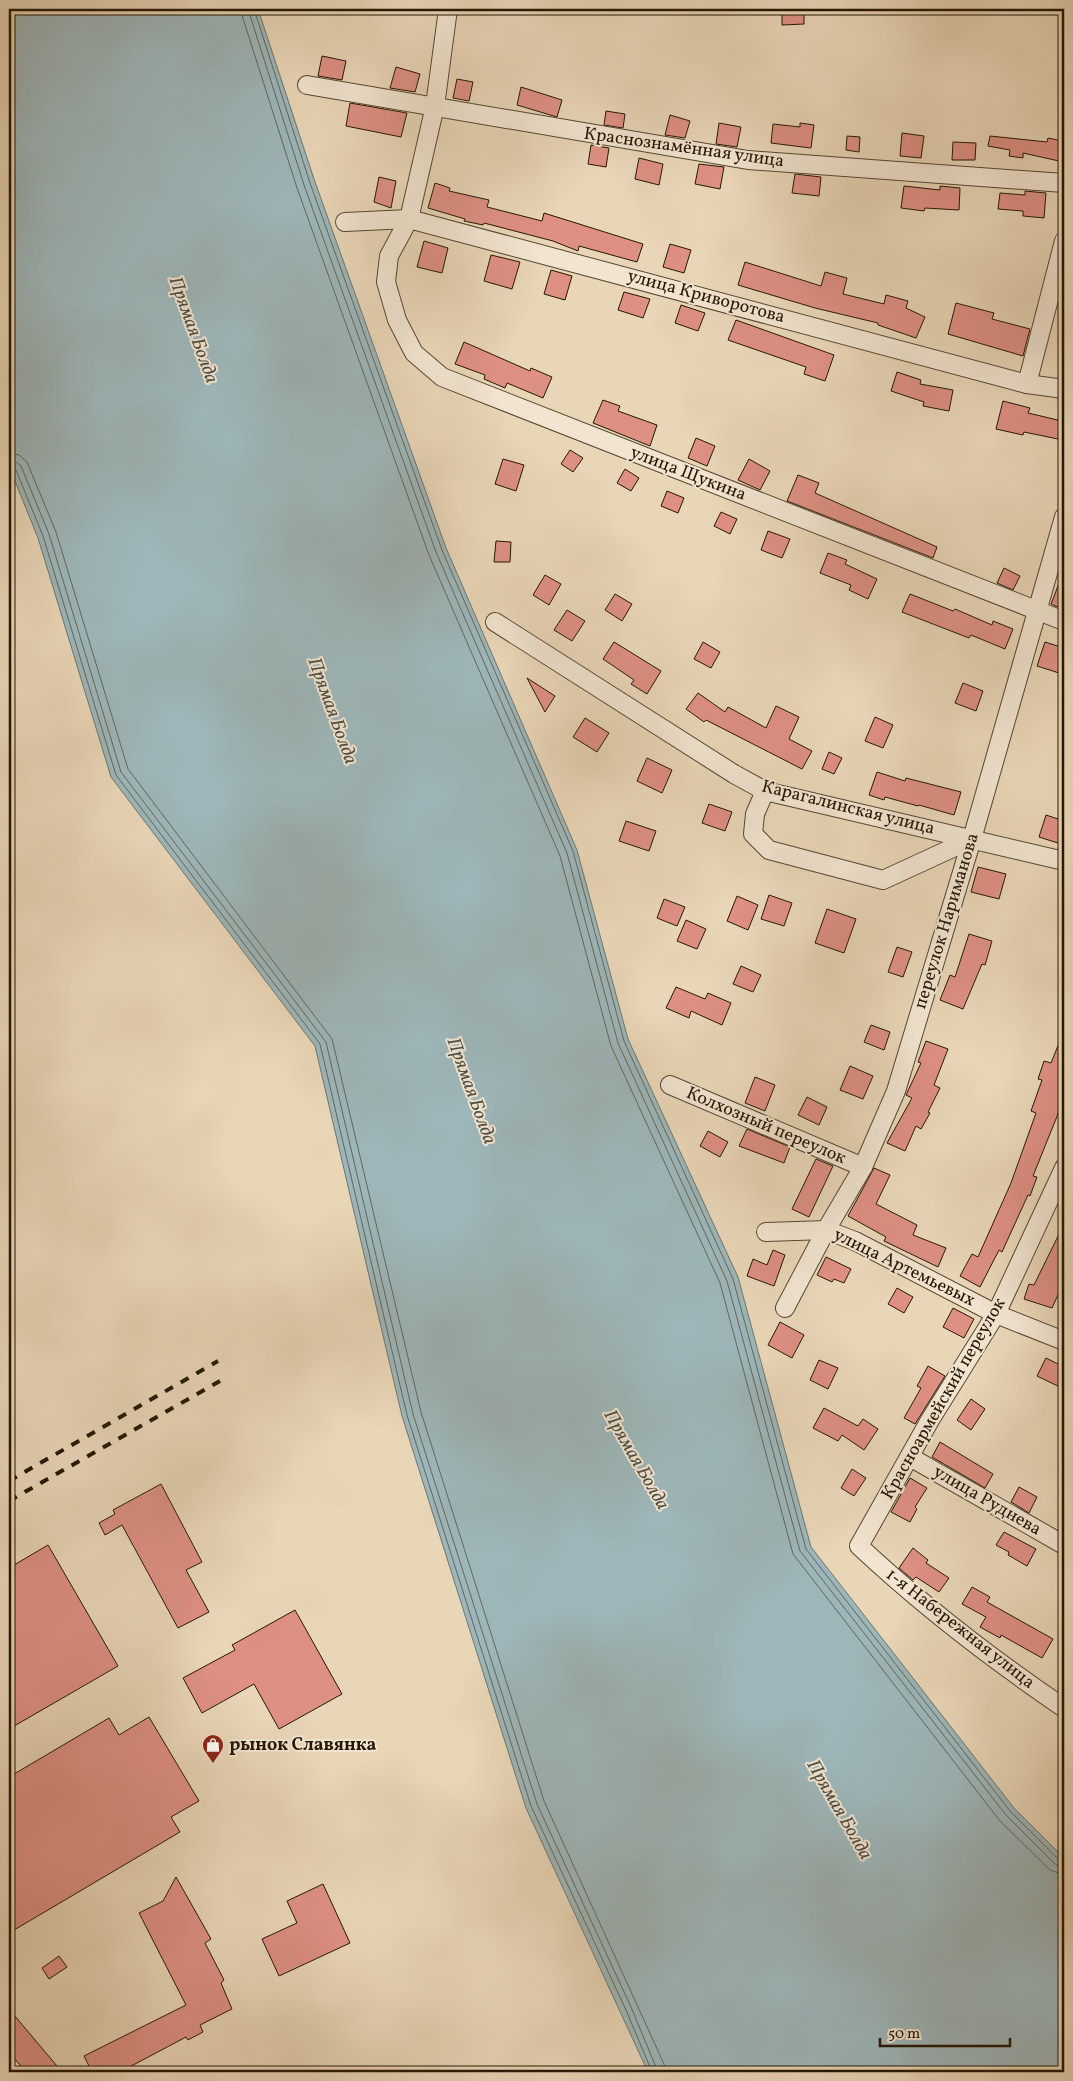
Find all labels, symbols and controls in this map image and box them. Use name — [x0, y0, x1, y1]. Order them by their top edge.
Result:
street label: Краснознамённая улица — [582, 122, 786, 174]
street label: улица Криворотова — [624, 264, 788, 330]
water label: Прямая Болда — [162, 273, 224, 387]
street label: улица Щукина — [626, 440, 750, 508]
water label: Прямая Болда — [301, 654, 363, 768]
street label: Карагалинская улица — [759, 774, 937, 842]
street label: переулок Нариманова — [908, 830, 986, 1012]
water label: Прямая Болда — [440, 1034, 502, 1148]
street label: Колхозный переулок — [682, 1081, 850, 1171]
street label: улица Артемьевых — [829, 1223, 979, 1313]
street label: Красноармейский переулок — [876, 1293, 1012, 1505]
water label: Прямая Болда — [597, 1405, 675, 1515]
street label: улица Руднева — [928, 1460, 1046, 1542]
street label: 1-я Набережная улица — [880, 1563, 1040, 1695]
shop icon: рынок Славянка — [201, 1733, 225, 1764]
place label: рынок Славянка — [229, 1733, 377, 1758]
water label: Прямая Болда — [800, 1755, 878, 1865]
scale bar — [880, 2016, 1010, 2048]
text: 50 m — [888, 2024, 920, 2045]

